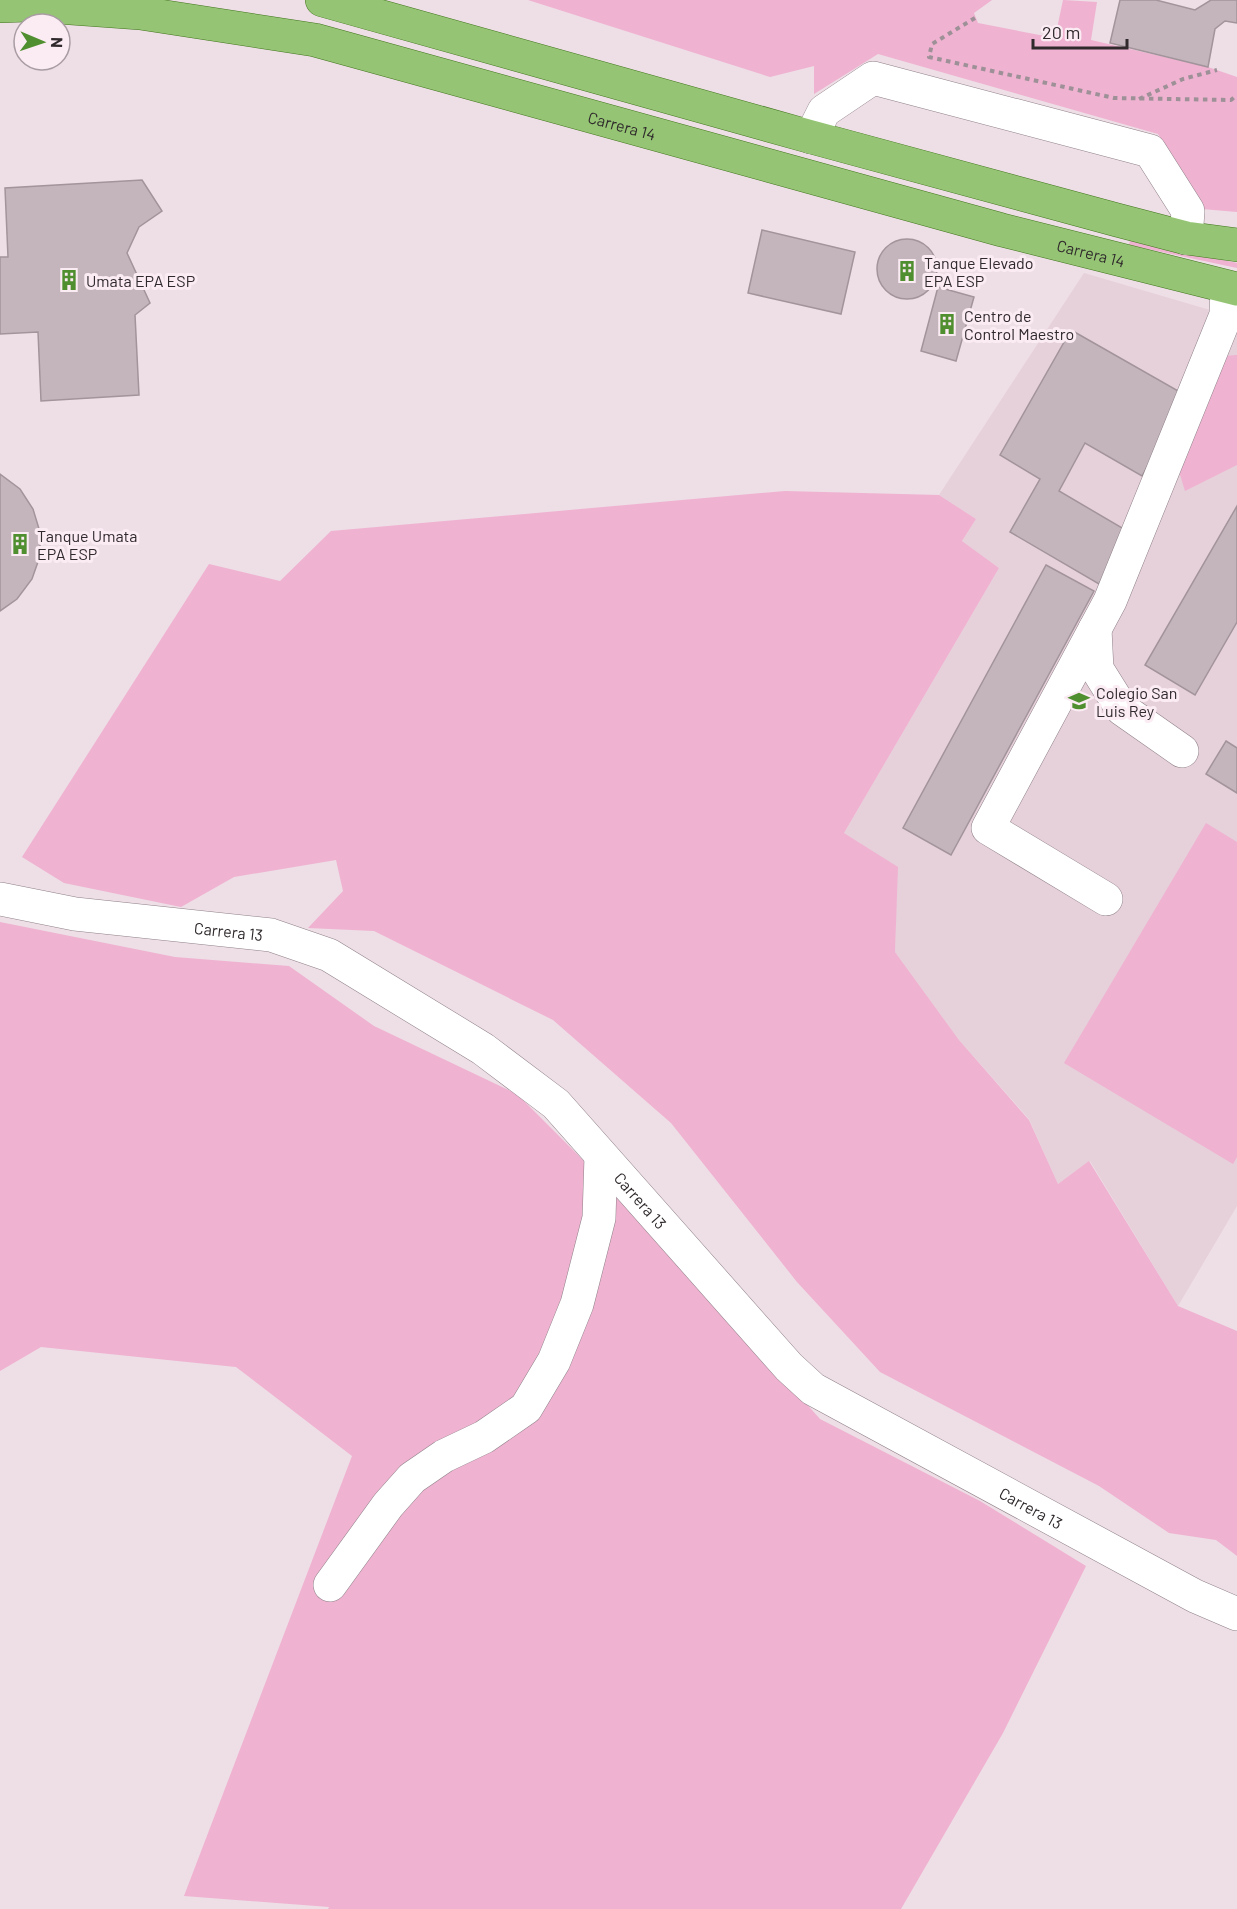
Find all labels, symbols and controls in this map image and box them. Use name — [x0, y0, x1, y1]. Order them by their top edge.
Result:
north arrow — [12, 12, 72, 72]
scale bar — [1033, 12, 1128, 50]
text: 20 m — [1042, 21, 1080, 43]
text: N — [48, 37, 67, 48]
street label: Carrera 14 — [586, 107, 658, 143]
street label: Carrera 14 — [1055, 235, 1127, 270]
place label: Tanque Elevado EPA ESP — [924, 253, 1034, 290]
building icon: Tanque Elevado EPA ESP — [895, 259, 919, 283]
building icon: Umata EPA ESP — [57, 268, 81, 292]
place label: Umata EPA ESP — [86, 271, 195, 290]
place label: Centro de Control Maestro — [964, 306, 1074, 343]
building icon: Centro de Control Maestro — [935, 312, 959, 336]
place label: Tanque Umata EPA ESP — [37, 526, 138, 563]
building icon: Tanque Umata EPA ESP — [8, 532, 32, 556]
place label: Colegio San Luis Rey — [1096, 683, 1177, 720]
school or university icon: Colegio San Luis Rey — [1067, 689, 1091, 713]
street label: Carrera 13 — [193, 917, 264, 944]
street label: Carrera 13 — [611, 1168, 671, 1232]
street label: Carrera 13 — [996, 1483, 1066, 1532]

